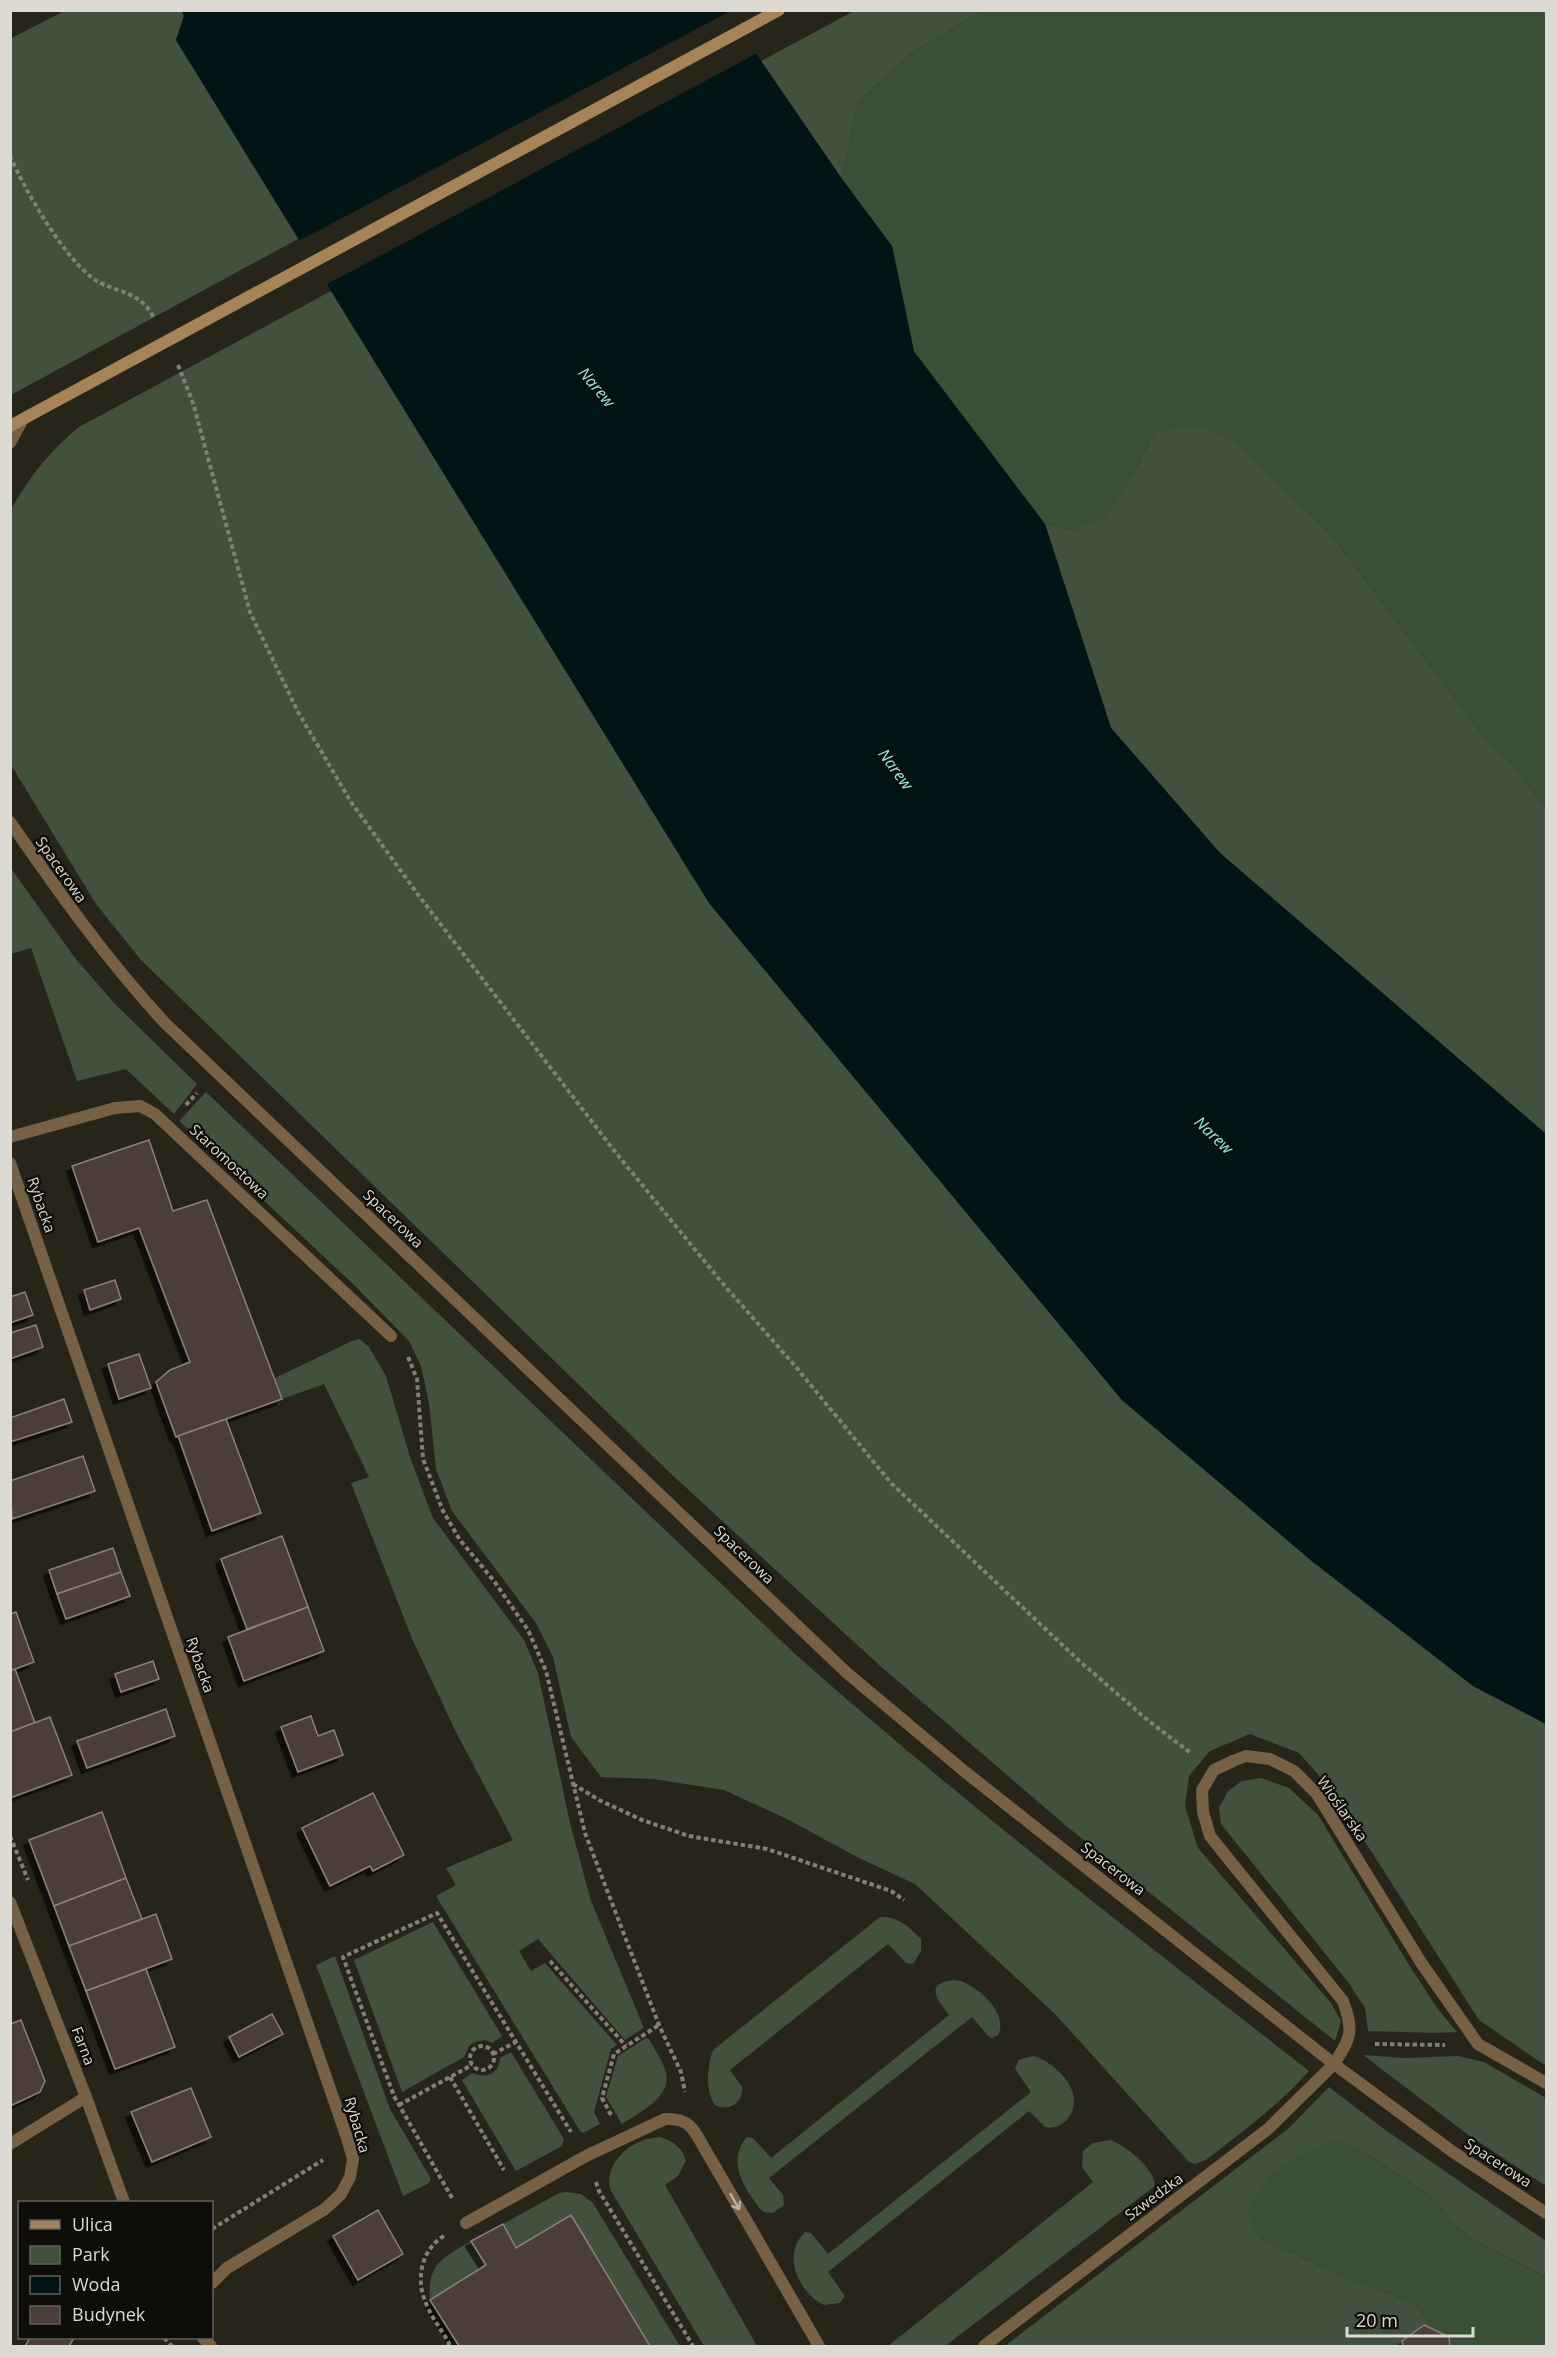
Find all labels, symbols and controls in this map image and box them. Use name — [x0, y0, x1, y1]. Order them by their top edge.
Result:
water label: Narew — [574, 362, 621, 413]
water label: Narew — [874, 744, 919, 795]
street label: Spacerowa — [32, 832, 92, 906]
water label: Narew — [1190, 1111, 1239, 1160]
street label: Staromostowa — [186, 1119, 274, 1203]
street label: Rybacka — [23, 1174, 61, 1235]
street label: Spacerowa — [359, 1185, 428, 1252]
street label: Spacerowa — [710, 1521, 779, 1588]
street label: Rybacka — [182, 1634, 220, 1695]
street label: Wioślarska — [1313, 1772, 1373, 1845]
street label: Spacerowa — [1077, 1837, 1150, 1900]
street label: Farna — [67, 2024, 100, 2068]
street label: Rybacka — [340, 2094, 376, 2155]
street label: Spacerowa — [1461, 2133, 1536, 2191]
street label: Szwedzka — [1120, 2168, 1186, 2225]
one-way arrow — [730, 2193, 742, 2210]
legend — [18, 2201, 213, 2339]
text: Ulica — [72, 2212, 113, 2236]
text: Park — [72, 2242, 110, 2266]
text: Woda — [72, 2272, 120, 2296]
scale bar — [1347, 2300, 1473, 2338]
text: Budynek — [72, 2302, 146, 2326]
text: 20 m — [1356, 2308, 1398, 2332]

